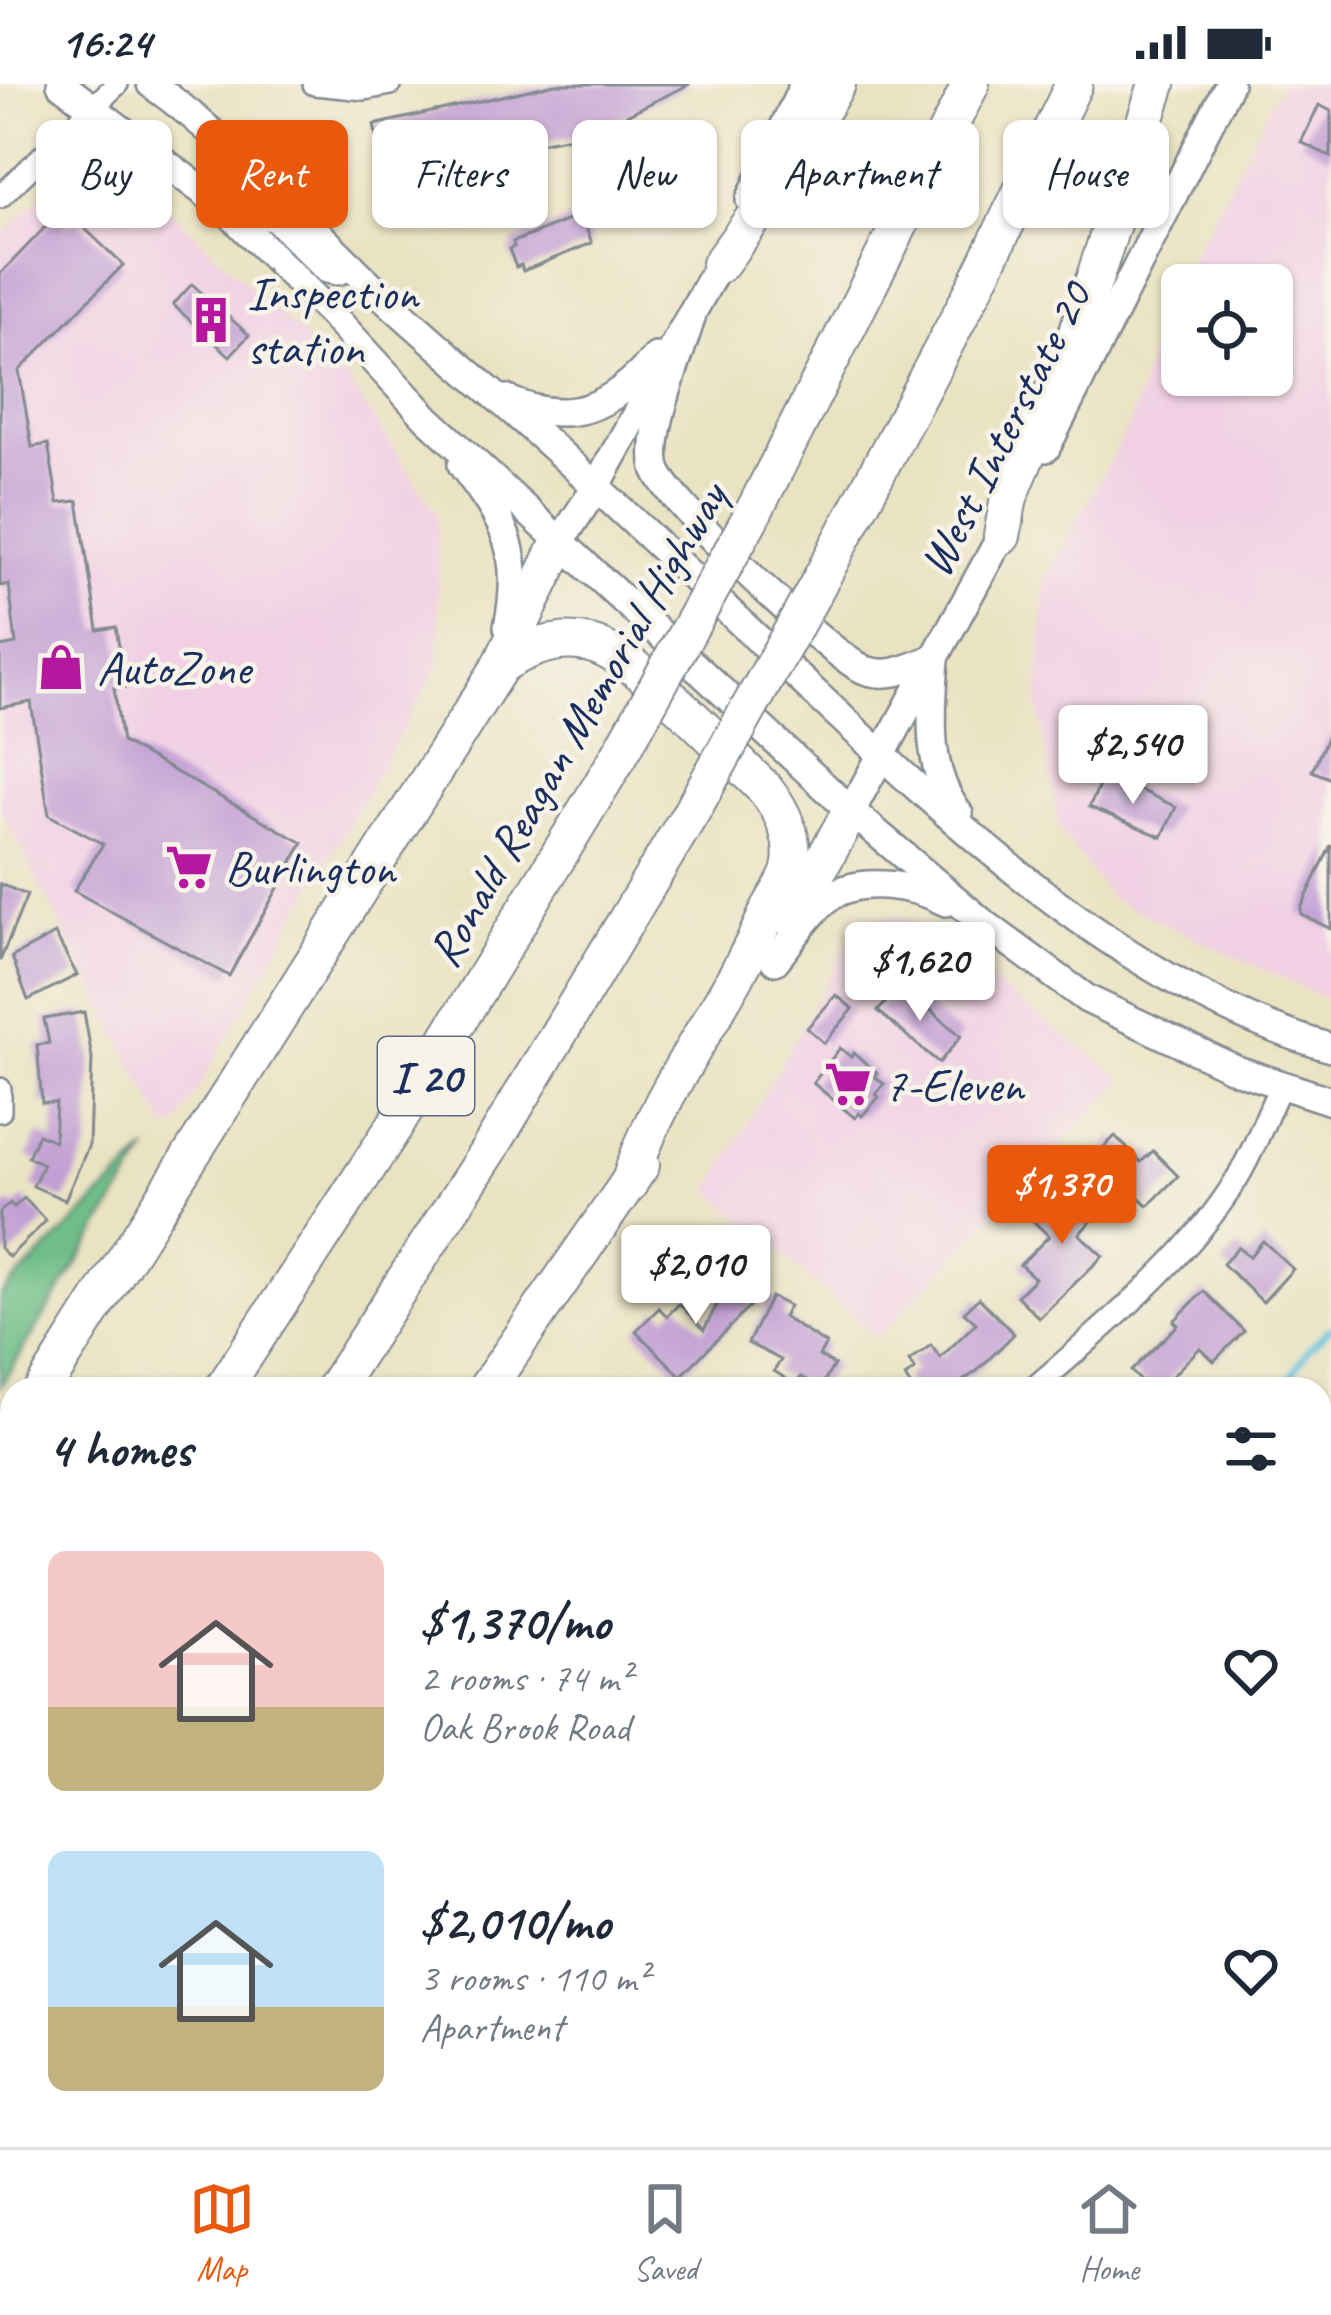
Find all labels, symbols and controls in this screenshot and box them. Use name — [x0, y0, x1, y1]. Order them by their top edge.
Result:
text: 16:24 — [60, 14, 151, 71]
chip: Buy — [36, 120, 172, 228]
chip: Rent — [196, 120, 348, 228]
chip: Filters — [372, 120, 548, 228]
chip: New — [572, 120, 717, 228]
chip: Apartment — [741, 120, 979, 228]
chip: House — [1003, 120, 1169, 228]
place label: Inspection station — [247, 263, 420, 378]
map controls — [1161, 264, 1293, 396]
button: locate — [1161, 264, 1293, 396]
street label: West Interstate 20 — [905, 269, 1106, 586]
building icon: Inspection station — [186, 295, 236, 345]
street label: Ronald Reagan Memorial Highway — [414, 469, 742, 977]
place label: AutoZone — [97, 638, 254, 698]
shop icon: AutoZone — [36, 642, 86, 692]
pin: $2,540 — [1035, 705, 1231, 807]
text: $2,540 — [1086, 719, 1180, 768]
place label: Burlington — [225, 838, 398, 898]
supermarket icon: Burlington — [164, 842, 214, 892]
pin: $1,620 — [822, 922, 1018, 1024]
text: $1,620 — [872, 936, 968, 985]
road number: I 20 — [378, 1037, 474, 1115]
place label: 7-Eleven — [884, 1055, 1026, 1115]
supermarket icon: 7-Eleven — [823, 1059, 873, 1109]
pin: $1,370 — [964, 1145, 1160, 1247]
text: $1,370 — [1014, 1159, 1110, 1208]
pin: $2,010 — [598, 1225, 794, 1327]
text: $2,010 — [648, 1239, 744, 1288]
icon: filters — [1218, 1416, 1284, 1482]
text: 4 homes — [48, 1417, 192, 1481]
text: $1,370/mo — [420, 1590, 610, 1654]
icon: home — [144, 1599, 288, 1743]
icon: heart — [1218, 1638, 1284, 1704]
text: 2 rooms · 74 m² — [420, 1654, 631, 1703]
text: Oak Brook Road — [420, 1703, 630, 1752]
text: $2,010/mo — [420, 1890, 610, 1954]
icon: home — [144, 1899, 288, 2043]
icon: heart — [1218, 1938, 1284, 2004]
text: 3 rooms · 110 m² — [420, 1954, 648, 2003]
text: Apartment — [420, 2003, 563, 2052]
tab: Map — [189, 2176, 255, 2290]
tab: Saved — [632, 2176, 698, 2290]
tab: Home — [1076, 2176, 1142, 2290]

